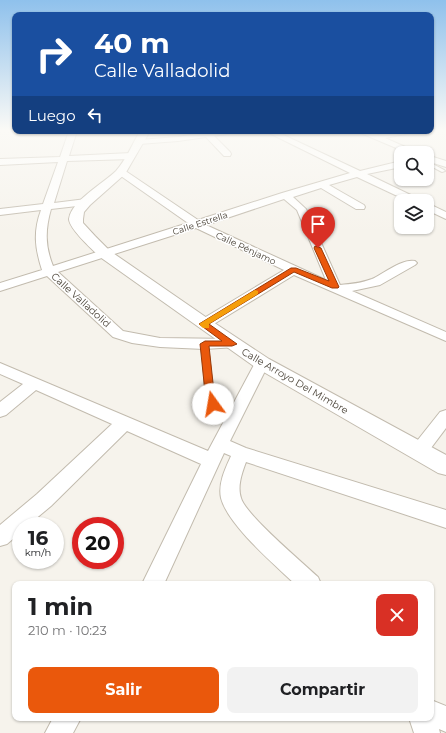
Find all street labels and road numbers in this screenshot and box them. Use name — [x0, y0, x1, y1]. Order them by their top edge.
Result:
street label: Calle Estrella — [171, 209, 229, 237]
street label: Calle Pénjamo — [214, 229, 278, 267]
street label: Calle Valladolid — [48, 270, 114, 330]
street label: Calle Arroyo Del Mimbre — [239, 345, 351, 417]

